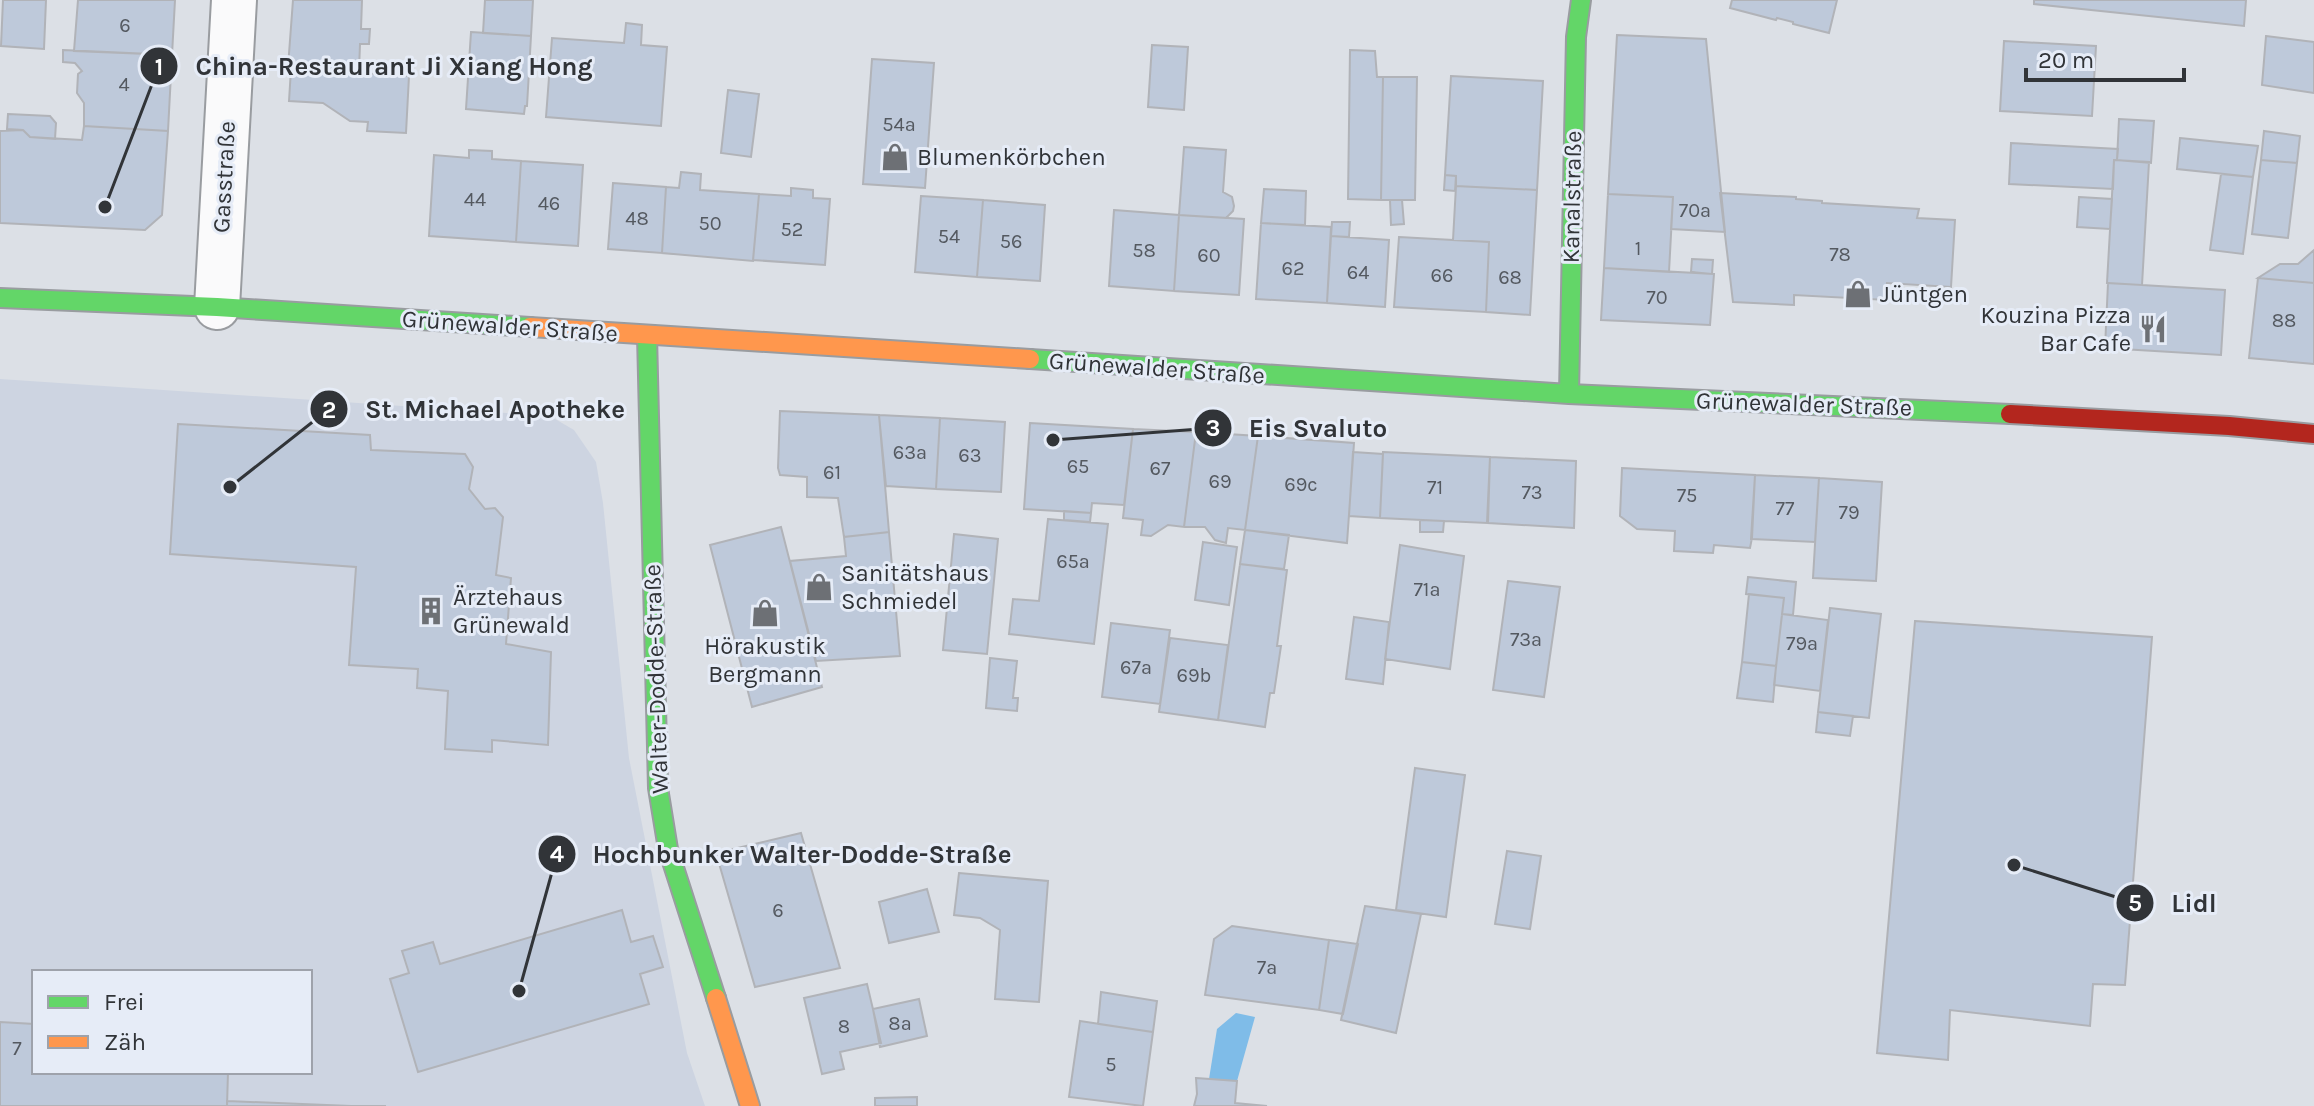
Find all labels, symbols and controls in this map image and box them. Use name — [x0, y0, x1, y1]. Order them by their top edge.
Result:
house number: 6 — [119, 14, 131, 37]
scale bar — [2026, 32, 2184, 82]
callout: China-Restaurant Ji Xiang Hong — [139, 41, 609, 91]
text: 20 m — [2038, 46, 2094, 74]
text: China-Restaurant Ji Xiang Hong — [195, 51, 593, 82]
text: 1 — [155, 53, 163, 81]
house number: 4 — [118, 73, 130, 96]
house number: 54a — [882, 113, 916, 136]
street label: Gasstraße — [207, 120, 241, 234]
street label: Kanalstraße — [1557, 130, 1587, 264]
shop icon: Blumenkörbchen — [880, 142, 910, 172]
place label: Blumenkörbchen — [917, 143, 1106, 171]
house number: 44 — [464, 188, 486, 211]
house number: 46 — [538, 192, 560, 215]
house number: 70a — [1679, 199, 1711, 222]
house number: 48 — [625, 207, 649, 230]
house number: 50 — [698, 212, 722, 235]
house number: 52 — [781, 218, 803, 241]
house number: 54 — [938, 225, 960, 248]
house number: 56 — [1000, 230, 1022, 253]
house number: 1 — [1635, 237, 1641, 260]
house number: 58 — [1132, 239, 1156, 262]
house number: 78 — [1829, 243, 1851, 266]
house number: 60 — [1197, 244, 1221, 267]
house number: 62 — [1281, 257, 1305, 280]
house number: 64 — [1347, 261, 1369, 284]
house number: 66 — [1431, 264, 1453, 287]
house number: 68 — [1498, 266, 1522, 289]
shop icon: Jüntgen — [1843, 279, 1873, 309]
place label: Jüntgen — [1880, 280, 1968, 308]
house number: 70 — [1646, 286, 1668, 309]
place label: Kouzina Pizza Bar Cafe — [1980, 301, 2131, 357]
street label: Grünewalder Straße — [401, 304, 619, 348]
house number: 88 — [2272, 309, 2296, 332]
restaurant icon: Kouzina Pizza Bar Cafe — [2138, 314, 2168, 344]
street label: Grünewalder Straße — [1048, 346, 1266, 390]
callout: St. Michael Apotheke — [309, 384, 641, 434]
street label: Grünewalder Straße — [1695, 386, 1913, 422]
text: St. Michael Apotheke — [365, 394, 625, 425]
text: 2 — [322, 396, 336, 424]
callout: Eis Svaluto — [1193, 403, 1403, 453]
text: Eis Svaluto — [1249, 413, 1387, 444]
text: 3 — [1206, 414, 1220, 442]
house number: 63a — [893, 441, 927, 464]
house number: 63 — [958, 444, 982, 467]
house number: 65 — [1067, 455, 1089, 478]
house number: 67 — [1150, 457, 1171, 480]
house number: 61 — [823, 461, 841, 484]
house number: 69 — [1208, 470, 1232, 493]
house number: 69c — [1284, 473, 1318, 496]
house number: 71 — [1427, 476, 1443, 499]
house number: 73 — [1521, 481, 1543, 504]
house number: 75 — [1677, 484, 1697, 507]
house number: 77 — [1776, 497, 1795, 520]
house number: 79 — [1839, 501, 1860, 524]
house number: 65a — [1056, 550, 1090, 573]
place label: Sanitätshaus Schmiedel — [841, 559, 989, 615]
street label: Walter-Dodde-Straße — [638, 564, 674, 794]
shop icon: Sanitätshaus Schmiedel — [804, 572, 834, 602]
house number: 71a — [1413, 578, 1441, 601]
place label: Ärztehaus Grünewald — [453, 583, 570, 639]
building icon: Ärztehaus Grünewald — [416, 596, 446, 626]
shop icon: Hörakustik Bergmann — [750, 598, 780, 628]
house number: 73a — [1510, 628, 1542, 651]
place label: Hörakustik Bergmann — [704, 632, 826, 688]
house number: 79a — [1786, 632, 1818, 655]
house number: 67a — [1120, 656, 1152, 679]
house number: 69b — [1177, 664, 1211, 687]
callout: Hochbunker Walter-Dodde-Straße — [537, 829, 1028, 879]
text: Hochbunker Walter-Dodde-Straße — [593, 839, 1011, 870]
text: 4 — [550, 840, 564, 868]
callout: Lidl — [2115, 878, 2232, 928]
text: Lidl — [2171, 888, 2217, 919]
text: 5 — [2128, 889, 2142, 917]
house number: 6 — [772, 899, 784, 922]
house number: 7a — [1257, 956, 1277, 979]
legend — [32, 970, 312, 1074]
text: Frei — [104, 988, 145, 1016]
house number: 8a — [888, 1012, 912, 1035]
house number: 8 — [838, 1015, 850, 1038]
text: Zäh — [104, 1028, 146, 1056]
house number: 7 — [12, 1037, 22, 1060]
house number: 5 — [1105, 1053, 1117, 1076]

